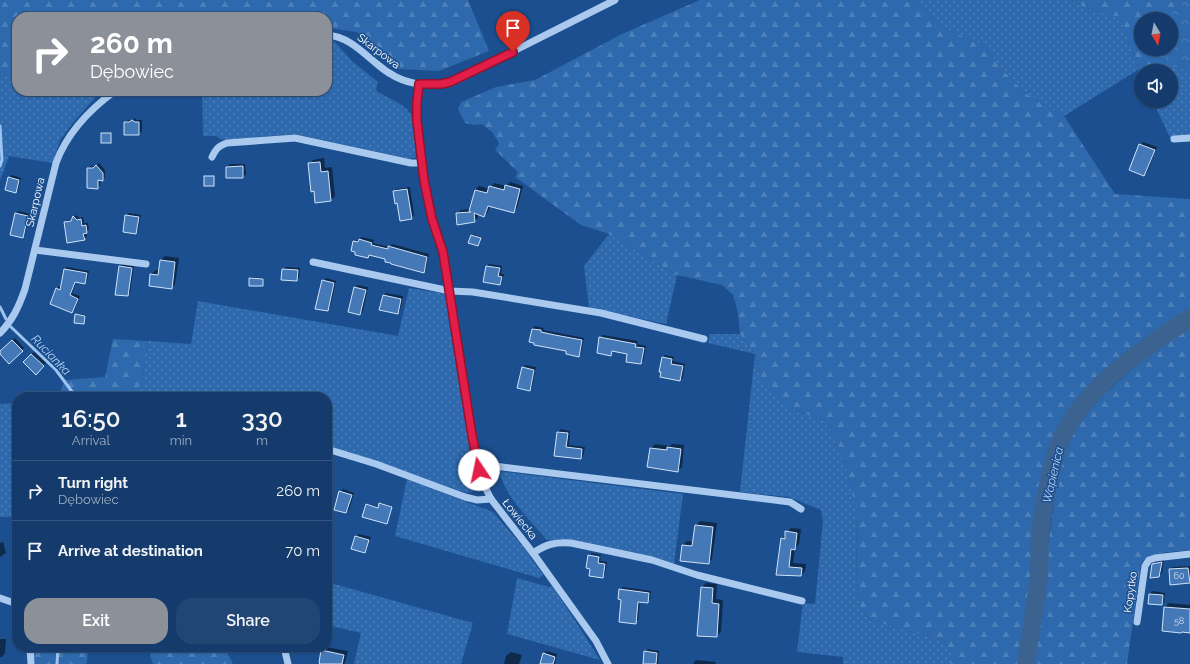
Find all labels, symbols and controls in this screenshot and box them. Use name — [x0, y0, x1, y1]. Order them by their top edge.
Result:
pin — [496, 11, 530, 52]
north arrow — [1134, 12, 1178, 56]
map controls — [1134, 12, 1178, 108]
icon: arrive — [502, 17, 524, 39]
text: 260 m — [90, 27, 173, 60]
icon: right — [24, 28, 76, 80]
street label: Skarpowa — [355, 31, 403, 72]
text: Dębowiec — [90, 61, 174, 82]
button: sound — [1134, 64, 1178, 108]
street label: Skarpowa — [23, 176, 47, 228]
water label: Rucianka — [28, 332, 74, 378]
text: 16:50 — [61, 404, 121, 433]
text: 1 — [175, 404, 187, 433]
text: 330 — [242, 404, 283, 433]
text: Arrival — [72, 433, 110, 448]
text: min — [170, 433, 192, 448]
text: m — [256, 433, 268, 448]
water label: Wapienica — [1040, 446, 1066, 504]
position arrow — [458, 449, 500, 491]
text: Turn right — [58, 474, 128, 492]
icon: right — [24, 480, 46, 502]
text: 260 m — [276, 482, 320, 500]
text: Dębowiec — [58, 492, 119, 507]
street label: Łowiecka — [499, 496, 540, 542]
icon: arrive — [24, 540, 46, 562]
text: Arrive at destination — [58, 542, 203, 560]
text: 70 m — [285, 542, 320, 560]
street label: Kopytko — [1121, 570, 1140, 614]
house number: 60 — [1174, 571, 1185, 581]
button: Exit — [24, 598, 168, 644]
button: Share — [176, 598, 320, 644]
house number: 58 — [1174, 616, 1184, 626]

